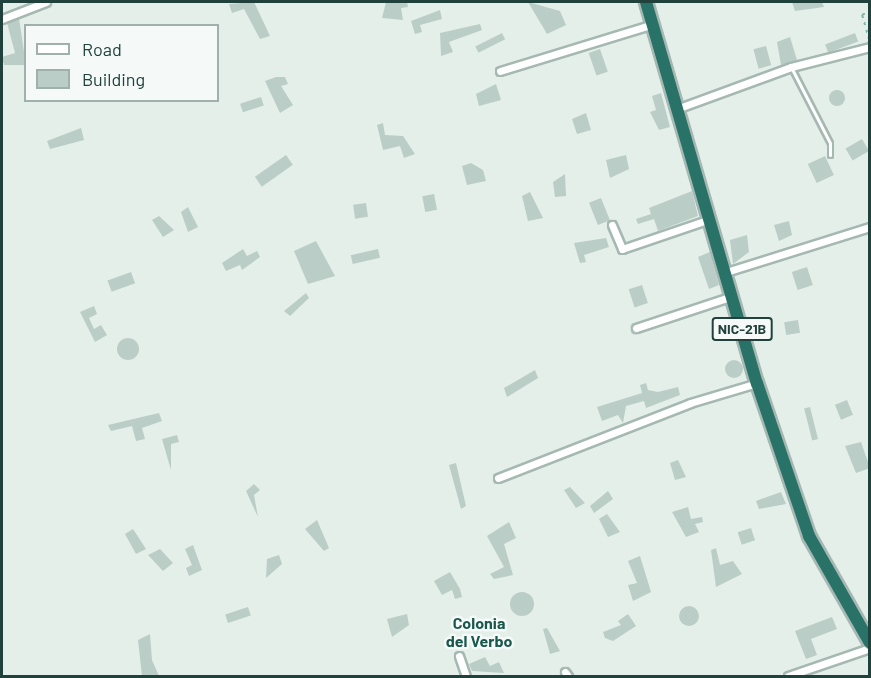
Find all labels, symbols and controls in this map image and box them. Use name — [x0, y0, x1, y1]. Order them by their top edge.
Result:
legend — [24, 24, 219, 102]
text: Road — [82, 38, 122, 60]
text: Building — [82, 68, 145, 90]
road number: NIC-21B — [710, 318, 774, 340]
district label: Colonia del Verbo — [446, 613, 512, 651]

